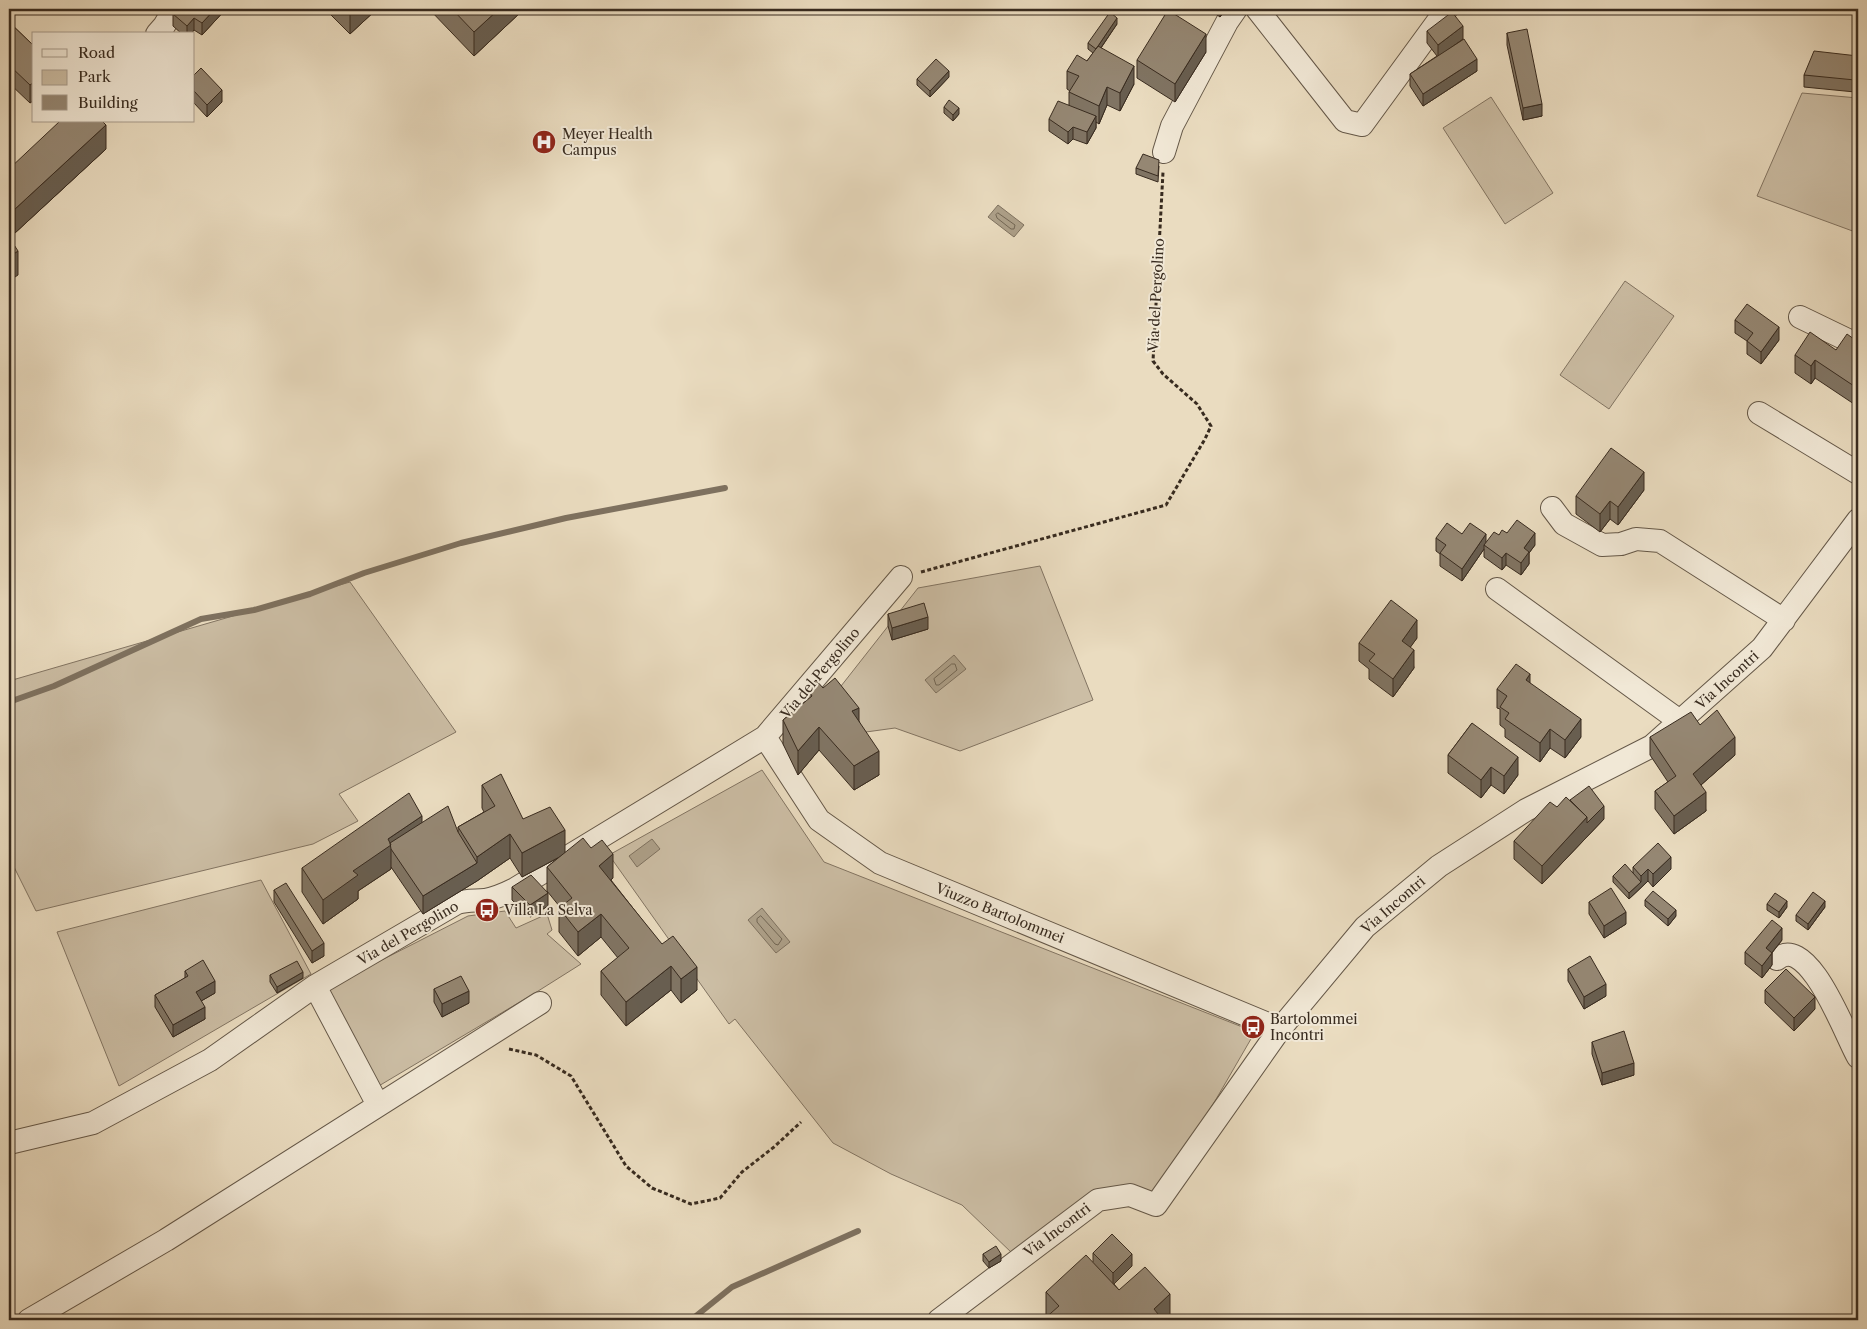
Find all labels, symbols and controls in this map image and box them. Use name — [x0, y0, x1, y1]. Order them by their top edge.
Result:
legend — [32, 32, 195, 122]
text: Road — [78, 43, 115, 62]
text: Park — [78, 67, 112, 86]
text: Building — [78, 93, 138, 112]
place label: Meyer Health Campus — [562, 125, 653, 159]
hospital icon: Meyer Health Campus — [531, 129, 557, 155]
street label: Via del Pergolino — [1144, 238, 1168, 353]
street label: Via del Pergolino — [776, 624, 863, 723]
street label: Via Incontri — [1691, 647, 1762, 714]
street label: Via Incontri — [1356, 872, 1429, 938]
street label: Viuzzo Bartolommei — [932, 879, 1067, 947]
street label: Via del Pergolino — [353, 897, 462, 970]
bus stop icon: Villa La Selva — [474, 897, 500, 923]
place label: Villa La Selva — [503, 901, 593, 919]
place label: Bartolommei Incontri — [1270, 1010, 1358, 1044]
bus stop icon: Bartolommei Incontri — [1240, 1014, 1266, 1040]
street label: Via Incontri — [1019, 1199, 1094, 1262]

